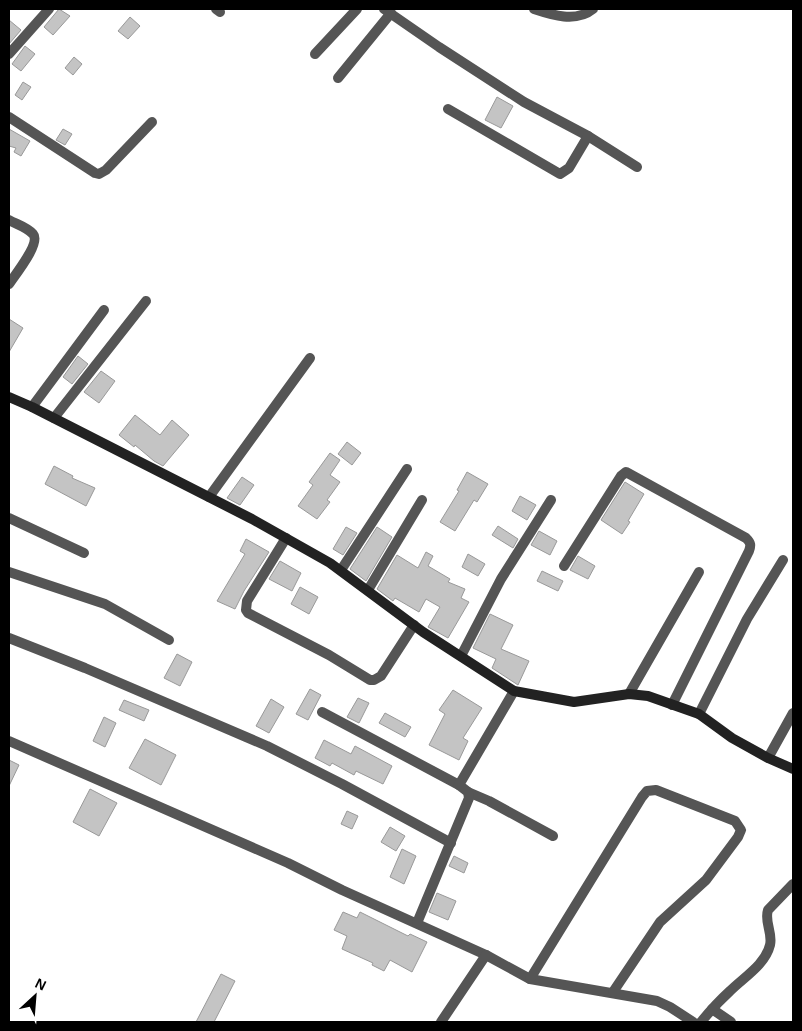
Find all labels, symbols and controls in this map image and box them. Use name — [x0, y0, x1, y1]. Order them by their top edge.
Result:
north arrow — [10, 971, 60, 1021]
text: N — [33, 975, 49, 994]

